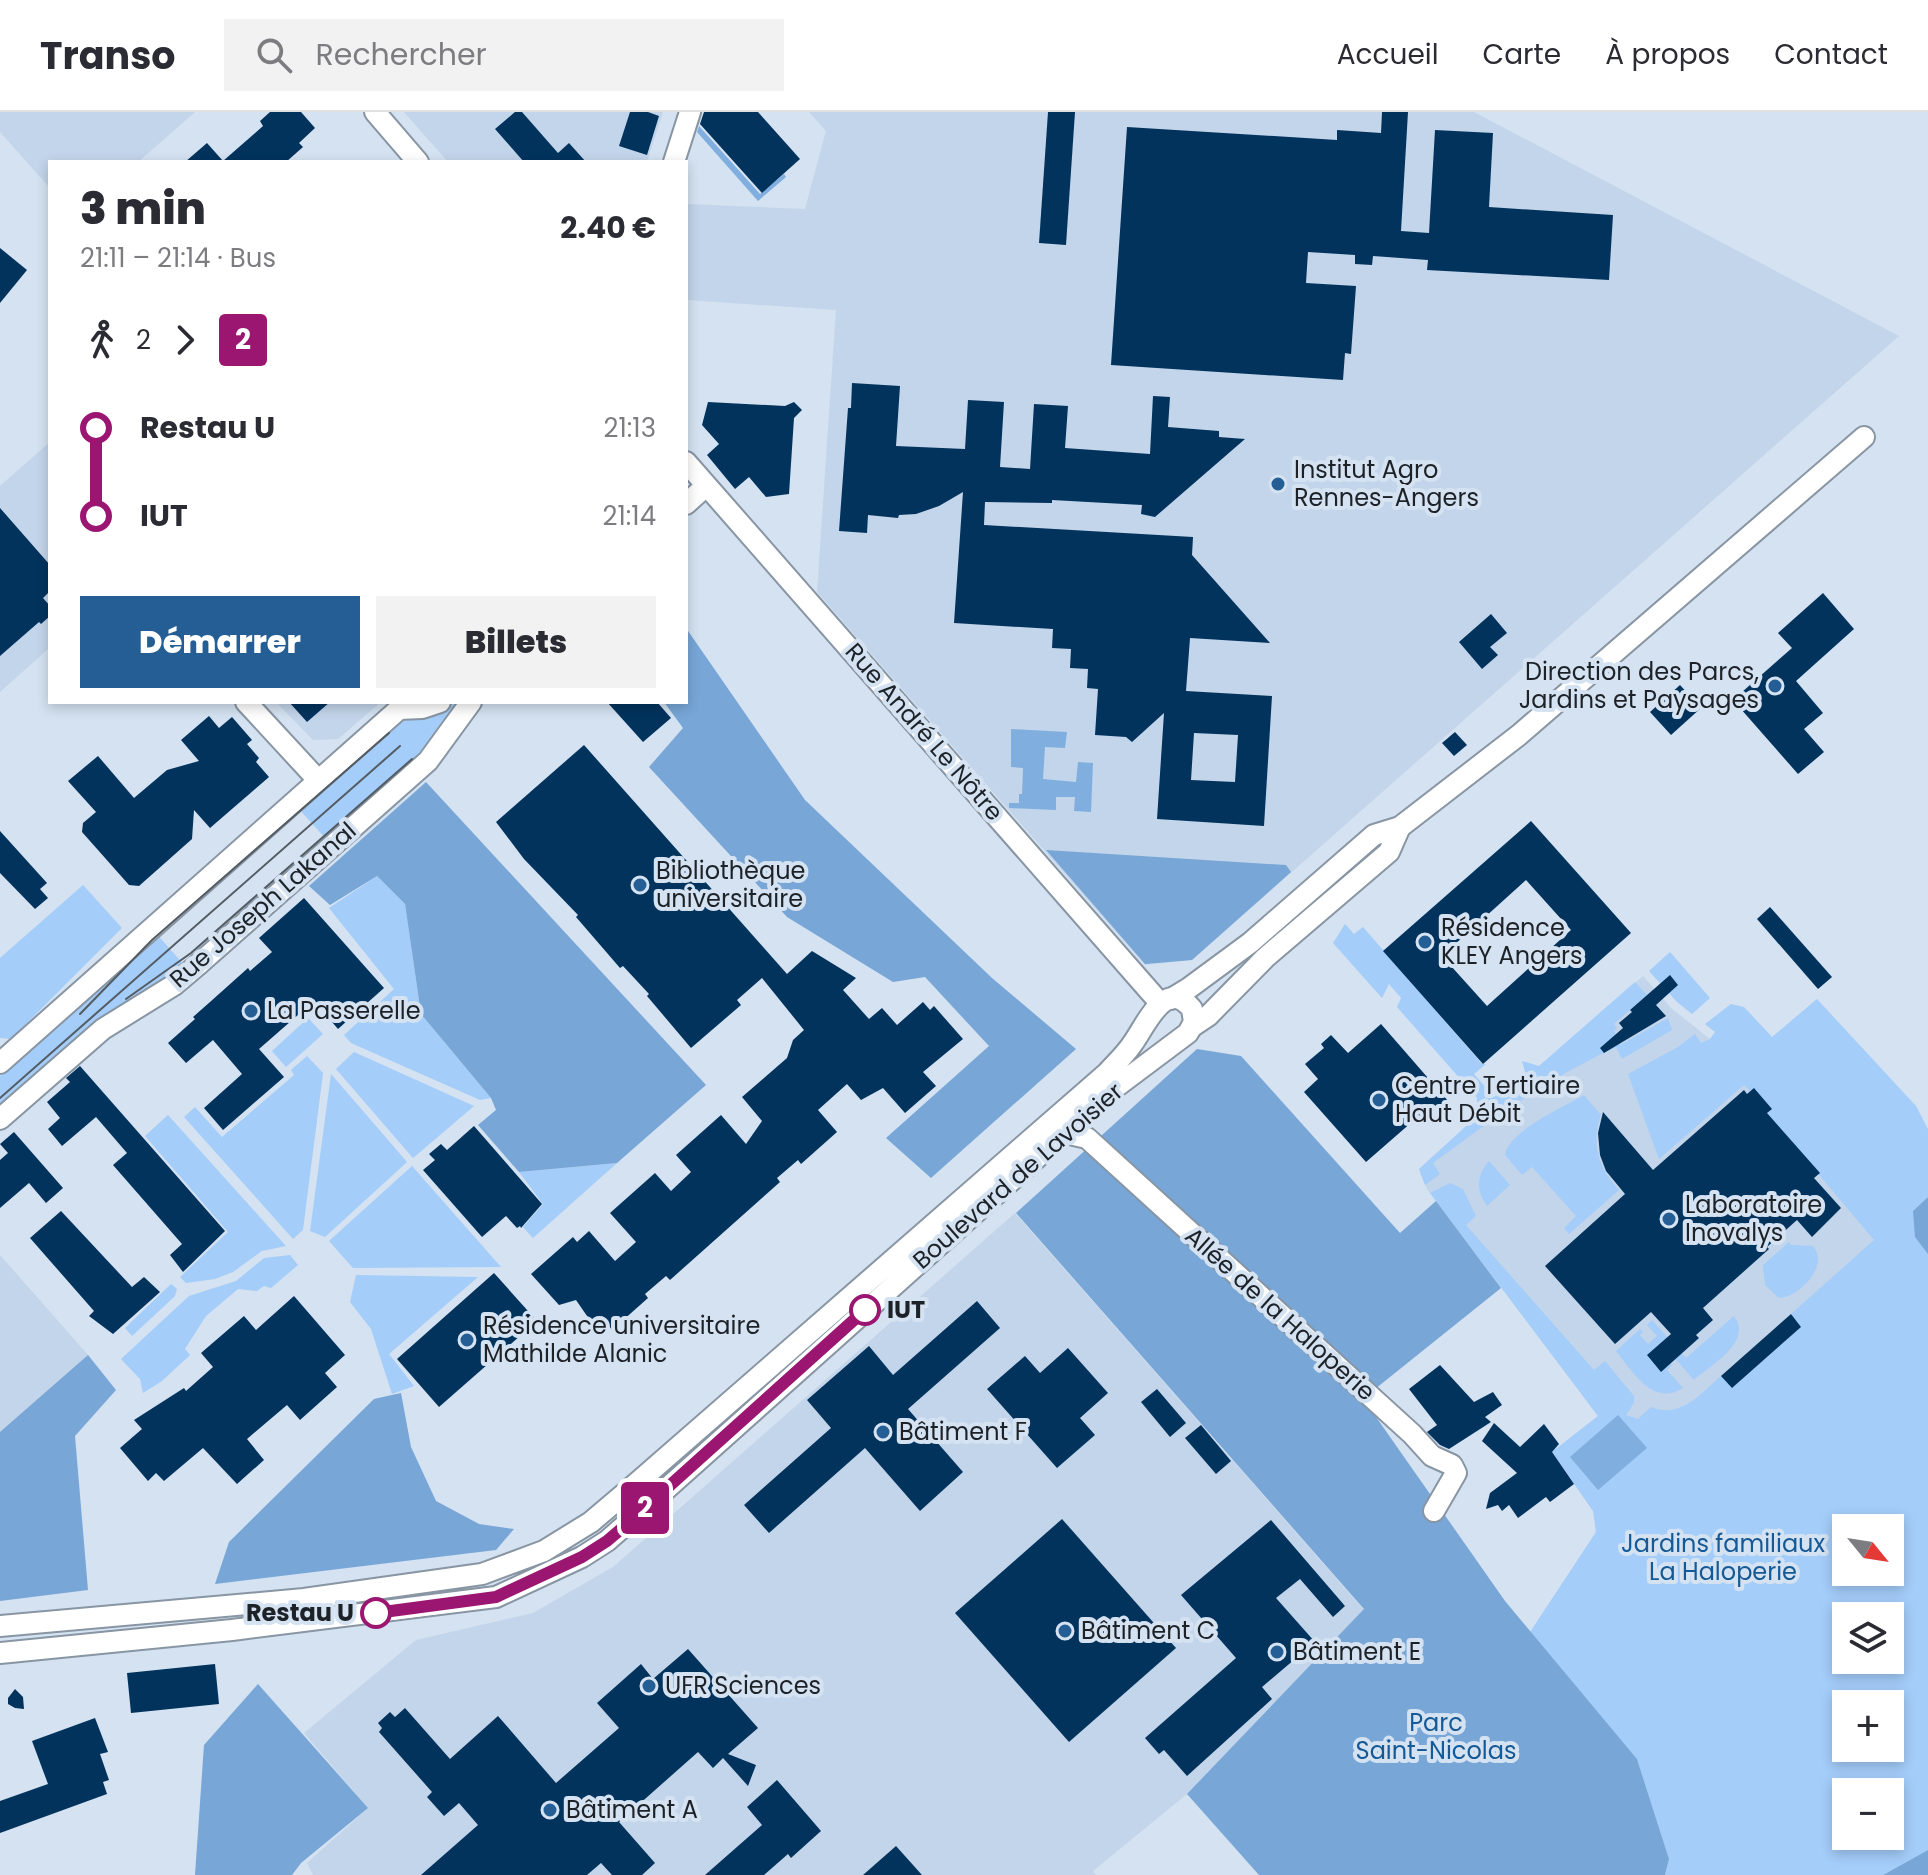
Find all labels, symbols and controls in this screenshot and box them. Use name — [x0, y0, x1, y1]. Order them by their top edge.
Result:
search box — [224, 19, 784, 91]
text: Transo — [40, 29, 176, 82]
icon: search — [252, 33, 296, 77]
text: Rechercher — [316, 33, 487, 76]
text: Accueil — [1337, 35, 1439, 74]
text: Carte — [1483, 35, 1561, 74]
text: À propos — [1605, 35, 1730, 74]
text: Contact — [1774, 35, 1888, 74]
text: 3 min — [80, 178, 206, 239]
text: 2.40 € — [560, 206, 656, 249]
text: 21:11 – 21:14 · Bus — [80, 240, 276, 276]
icon: walk — [80, 318, 124, 362]
icon: forward — [163, 318, 207, 362]
text: 2 — [235, 320, 251, 359]
text: 2 — [136, 322, 151, 358]
text: Restau U — [140, 406, 275, 449]
text: 21:13 — [604, 410, 656, 446]
place label: Institut Agro Rennes-Angers — [1294, 453, 1479, 514]
marker: Institut Agro Rennes-Angers — [1269, 475, 1287, 493]
text: IUT — [140, 494, 188, 537]
text: 21:14 — [603, 498, 656, 534]
button: Démarrer — [80, 596, 360, 688]
button: Billets — [376, 596, 656, 688]
street label: Rue André Le Nôtre — [838, 636, 1011, 828]
place label: Direction des Parcs, Jardins et Paysages — [1519, 655, 1759, 716]
marker: Direction des Parcs, Jardins et Paysages — [1766, 677, 1784, 695]
street label: Rue Joseph Lakanal — [162, 814, 363, 995]
place label: Bibliothèque universitaire — [656, 854, 805, 915]
marker: Bibliothèque universitaire — [631, 876, 649, 894]
place label: Résidence KLEY Angers — [1441, 911, 1583, 972]
marker: Résidence KLEY Angers — [1416, 933, 1434, 951]
place label: La Passerelle — [267, 994, 421, 1027]
marker: La Passerelle — [242, 1002, 260, 1020]
place label: Centre Tertiaire Haut Débit — [1395, 1069, 1580, 1130]
street label: Boulevard de Lavoisier — [905, 1075, 1130, 1276]
marker: Centre Tertiaire Haut Débit — [1370, 1091, 1388, 1109]
place label: Laboratoire Inovalys — [1685, 1188, 1822, 1249]
marker: Laboratoire Inovalys — [1660, 1210, 1678, 1228]
street label: Allée de la Haloperie — [1178, 1219, 1382, 1408]
place label: IUT — [887, 1293, 925, 1326]
marker: IUT — [850, 1295, 880, 1325]
place label: Résidence universitaire Mathilde Alanic — [483, 1309, 760, 1370]
marker: Résidence universitaire Mathilde Alanic — [458, 1331, 476, 1349]
place label: Bâtiment F — [899, 1415, 1027, 1448]
marker: Bâtiment F — [874, 1423, 892, 1441]
line badge: 2 — [619, 1482, 671, 1534]
text: 2 — [637, 1488, 653, 1527]
north arrow — [1832, 1514, 1904, 1586]
map controls — [1832, 1514, 1904, 1850]
park label: Jardins familiaux La Haloperie — [1621, 1527, 1825, 1588]
place label: Restau U — [246, 1596, 354, 1629]
marker: Restau U — [361, 1598, 391, 1628]
button: layers — [1832, 1602, 1904, 1674]
place label: Bâtiment C — [1081, 1614, 1215, 1647]
marker: Bâtiment C — [1056, 1622, 1074, 1640]
place label: Bâtiment E — [1293, 1635, 1421, 1668]
marker: Bâtiment E — [1268, 1643, 1286, 1661]
place label: UFR Sciences — [665, 1669, 821, 1702]
marker: UFR Sciences — [640, 1677, 658, 1695]
button: + — [1832, 1690, 1904, 1762]
park label: Parc Saint-Nicolas — [1356, 1706, 1516, 1767]
button: − — [1832, 1778, 1904, 1850]
place label: Bâtiment A — [566, 1793, 698, 1826]
marker: Bâtiment A — [541, 1801, 559, 1819]

